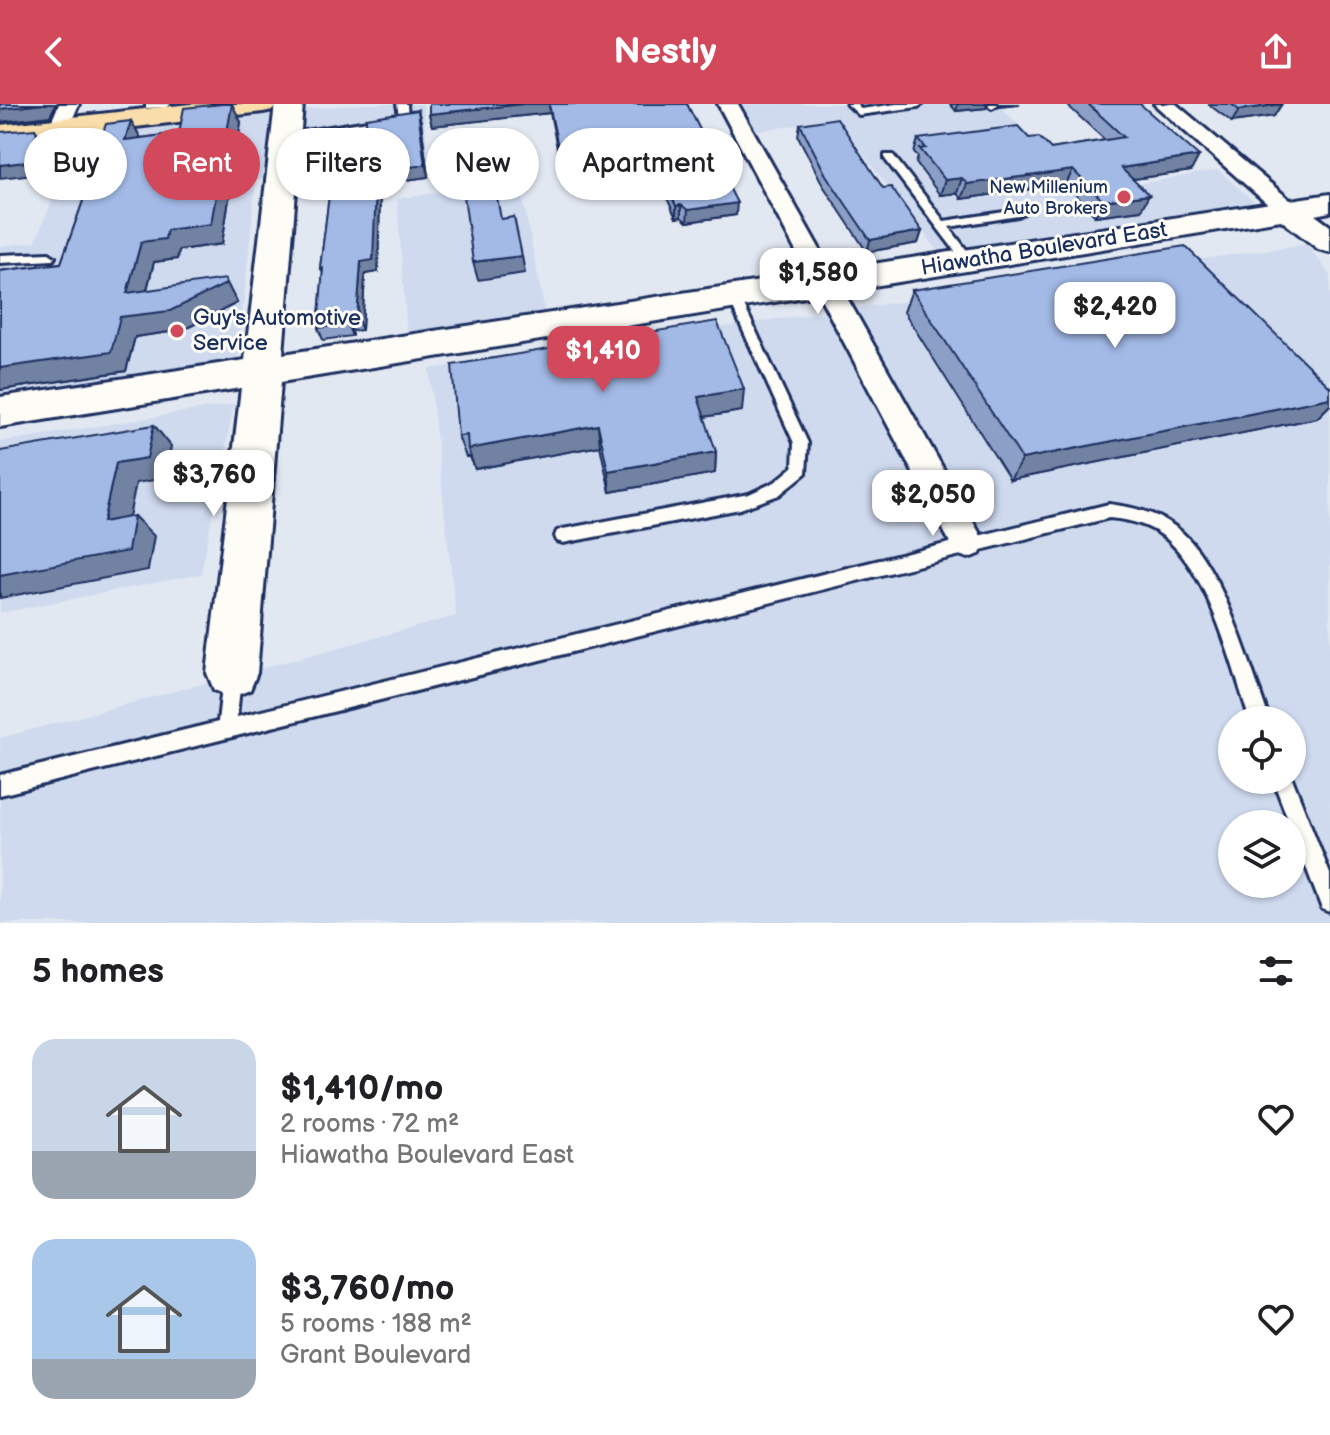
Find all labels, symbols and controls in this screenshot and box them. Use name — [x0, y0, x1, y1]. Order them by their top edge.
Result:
icon: back — [32, 30, 76, 74]
icon: share — [1254, 30, 1298, 74]
text: Nestly — [614, 31, 717, 74]
chip: Buy — [24, 128, 127, 200]
chip: Rent — [143, 128, 260, 200]
chip: Filters — [276, 128, 410, 200]
chip: New — [426, 128, 539, 200]
chip: Apartment — [555, 128, 743, 200]
place label: New Millenium Auto Brokers — [989, 177, 1108, 219]
marker: New Millenium Auto Brokers — [1115, 188, 1133, 206]
street label: Hiawatha Boulevard East — [919, 216, 1169, 282]
pin: $1,580 — [753, 248, 883, 316]
text: $1,580 — [778, 258, 858, 289]
pin: $2,420 — [1050, 282, 1180, 350]
text: $2,420 — [1072, 292, 1158, 323]
place label: Guy's Automotive Service — [193, 305, 361, 357]
marker: Guy's Automotive Service — [168, 322, 186, 340]
pin: $1,410 — [538, 326, 668, 394]
text: $1,410 — [565, 336, 641, 367]
pin: $3,760 — [149, 450, 279, 518]
text: $3,760 — [172, 460, 256, 491]
pin: $2,050 — [868, 470, 998, 538]
text: $2,050 — [890, 480, 976, 511]
map controls — [1218, 706, 1306, 898]
button: locate — [1218, 706, 1306, 794]
button: layers — [1218, 810, 1306, 898]
icon: filters — [1254, 949, 1298, 993]
text: 5 homes — [32, 951, 164, 992]
text: $1,410/mo — [280, 1068, 443, 1109]
icon: home — [96, 1071, 192, 1167]
icon: heart — [1254, 1097, 1298, 1141]
text: 2 rooms · 72 m² — [280, 1109, 459, 1140]
text: Hiawatha Boulevard East — [280, 1140, 574, 1171]
text: $3,760/mo — [280, 1268, 454, 1309]
icon: home — [96, 1271, 192, 1367]
icon: heart — [1254, 1297, 1298, 1341]
text: 5 rooms · 188 m² — [280, 1309, 472, 1340]
text: Grant Boulevard — [280, 1340, 471, 1371]

